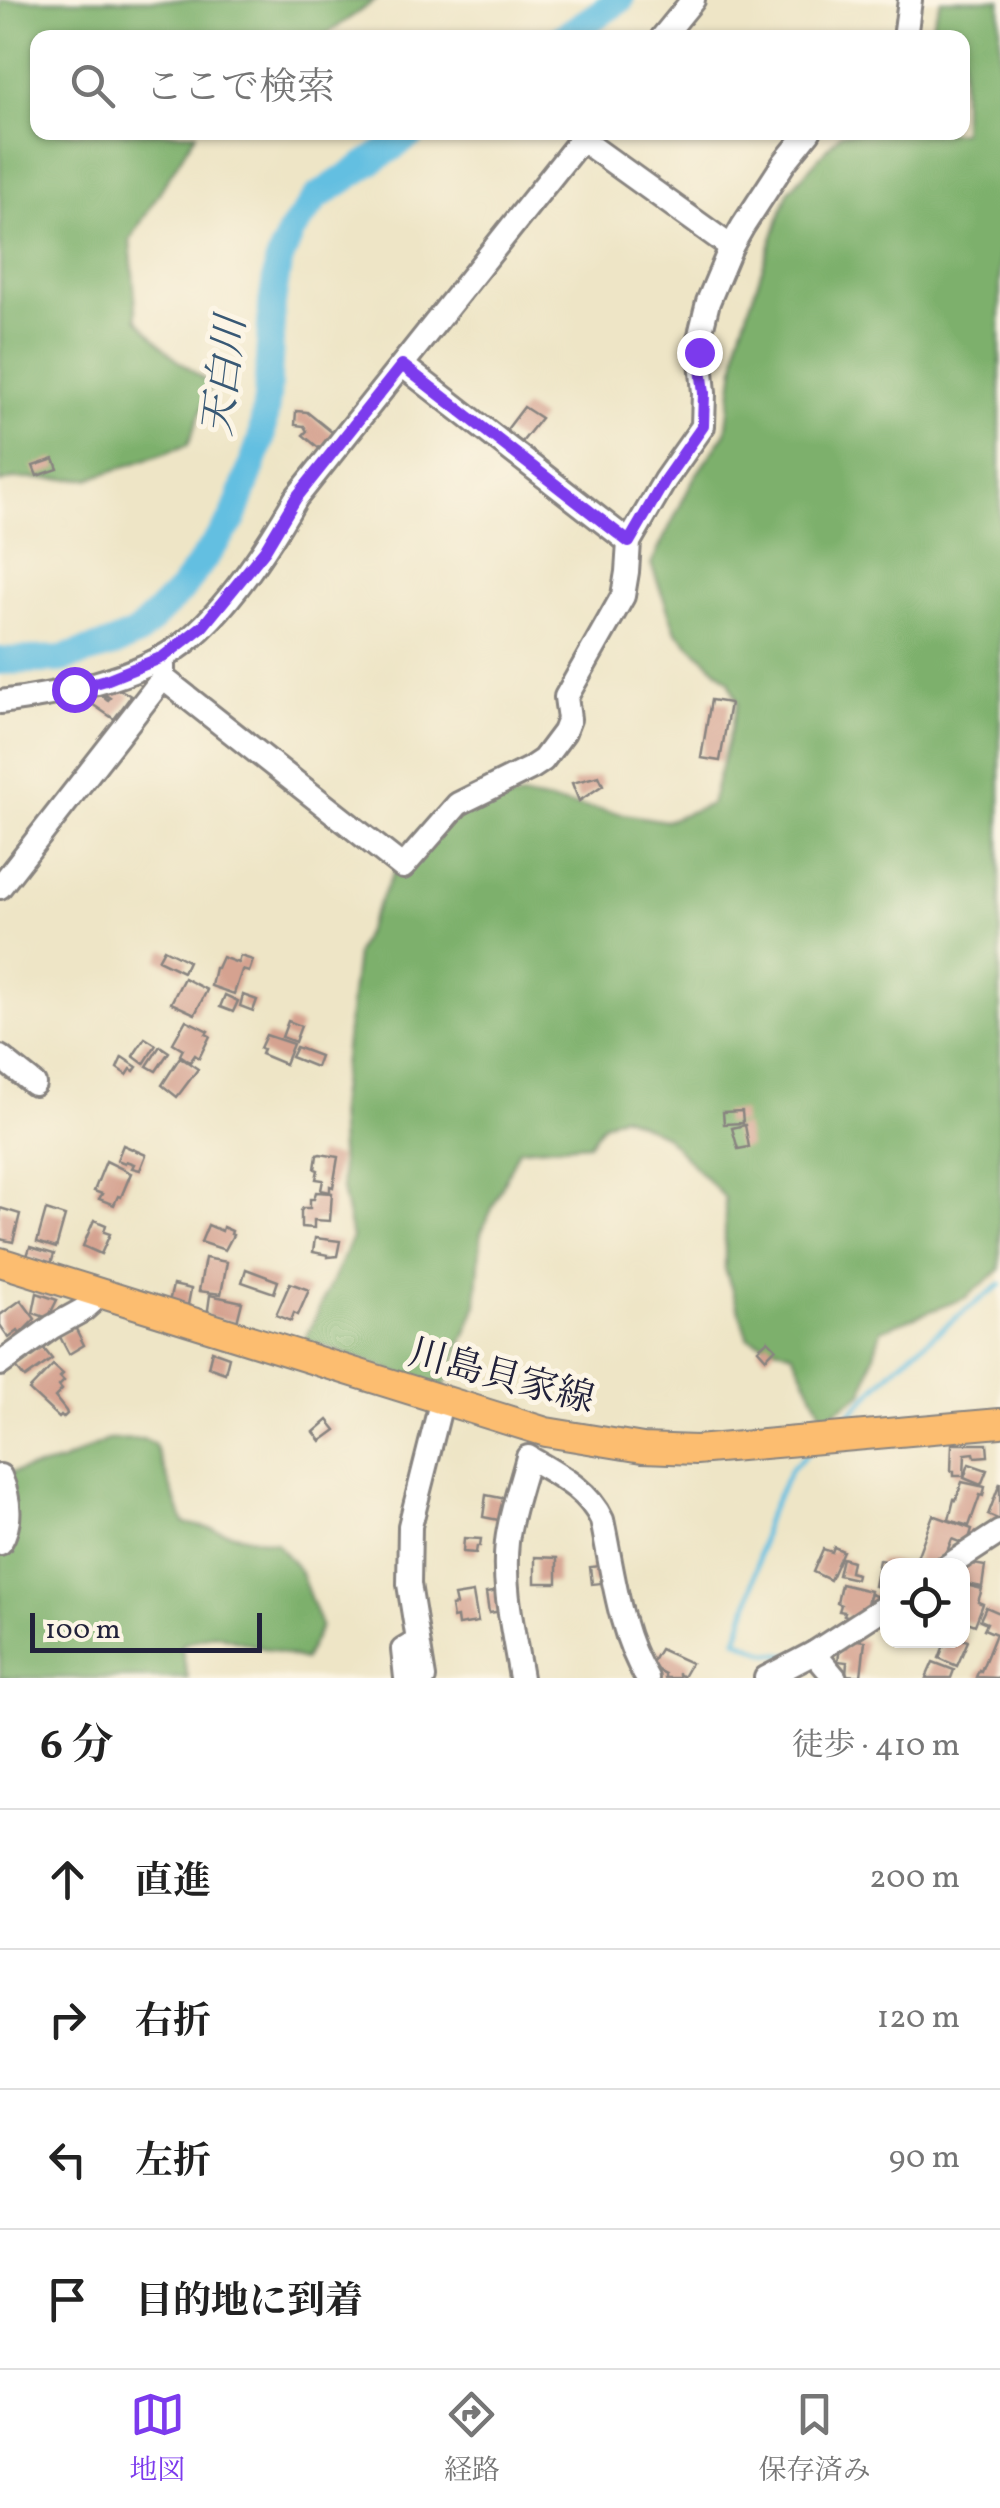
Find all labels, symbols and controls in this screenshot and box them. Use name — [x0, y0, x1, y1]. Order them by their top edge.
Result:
search box — [30, 30, 970, 140]
icon: search — [65, 58, 120, 113]
text: ここで検索 — [145, 63, 335, 116]
water label: 天白川 — [192, 310, 263, 439]
route end — [677, 330, 723, 376]
route start — [52, 667, 98, 713]
street label: 川島貝家線 — [402, 1328, 600, 1429]
map controls — [880, 1558, 970, 1648]
button: locate — [880, 1558, 970, 1648]
scale bar — [30, 1608, 262, 1652]
text: 100 m — [45, 1611, 120, 1650]
text: 6 分 — [40, 1718, 113, 1777]
text: 徒歩 · 410 m — [791, 1725, 960, 1769]
icon: ahead — [40, 1852, 95, 1907]
text: 直進 — [135, 1857, 211, 1910]
text: 200 m — [869, 1857, 960, 1901]
icon: right — [40, 1992, 95, 2047]
text: 右折 — [135, 1997, 211, 2050]
text: 120 m — [877, 1997, 960, 2041]
icon: left — [40, 2132, 95, 2187]
text: 左折 — [135, 2137, 211, 2190]
text: 90 m — [889, 2137, 960, 2181]
icon: arrive — [40, 2272, 95, 2327]
text: 目的地に到着 — [135, 2277, 363, 2330]
tab: 地図 — [129, 2387, 185, 2491]
tab: 経路 — [444, 2387, 500, 2491]
tab: 保存済み — [759, 2387, 871, 2491]

